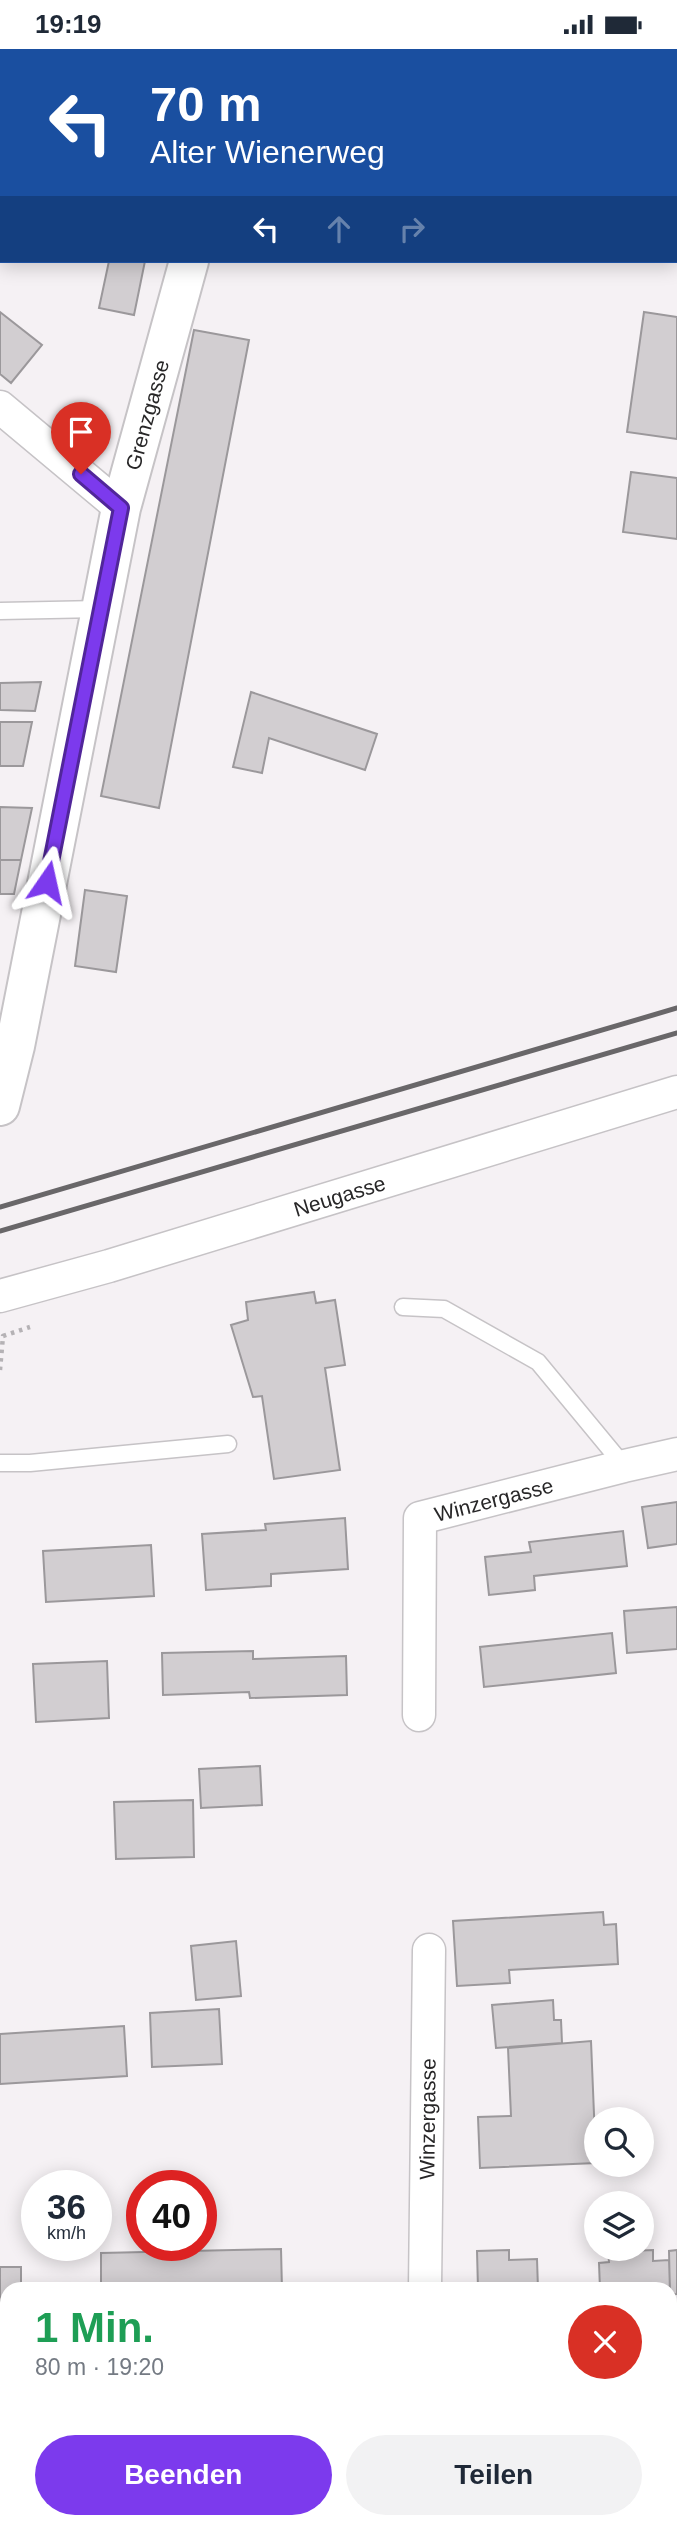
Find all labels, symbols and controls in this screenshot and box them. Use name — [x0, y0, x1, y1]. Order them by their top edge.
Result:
text: 19:19 — [35, 9, 102, 39]
icon: left — [35, 77, 126, 168]
text: 70 m — [150, 77, 262, 131]
text: Alter Wienerweg — [150, 134, 385, 170]
icon: left — [247, 210, 285, 248]
icon: ahead — [320, 210, 358, 248]
icon: right — [393, 210, 431, 248]
street label: Grenzgasse — [121, 357, 173, 472]
pin — [51, 402, 111, 474]
icon: arrive — [62, 413, 100, 451]
position arrow — [10, 845, 84, 919]
street label: Neugasse — [291, 1171, 388, 1220]
street label: Winzergasse — [432, 1473, 555, 1525]
street label: Winzergasse — [415, 2058, 439, 2180]
map controls — [584, 2107, 654, 2261]
button: search — [584, 2107, 654, 2177]
speed limit sign: 40 — [126, 2170, 217, 2261]
text: 36 — [47, 2187, 86, 2226]
button: layers — [584, 2191, 654, 2261]
text: km/h — [47, 2223, 86, 2243]
text: 1 Min. — [35, 2304, 154, 2351]
button: close — [568, 2305, 642, 2379]
text: 80 m · 19:20 — [35, 2354, 164, 2380]
button: Beenden — [35, 2435, 332, 2515]
button: Teilen — [346, 2435, 642, 2515]

